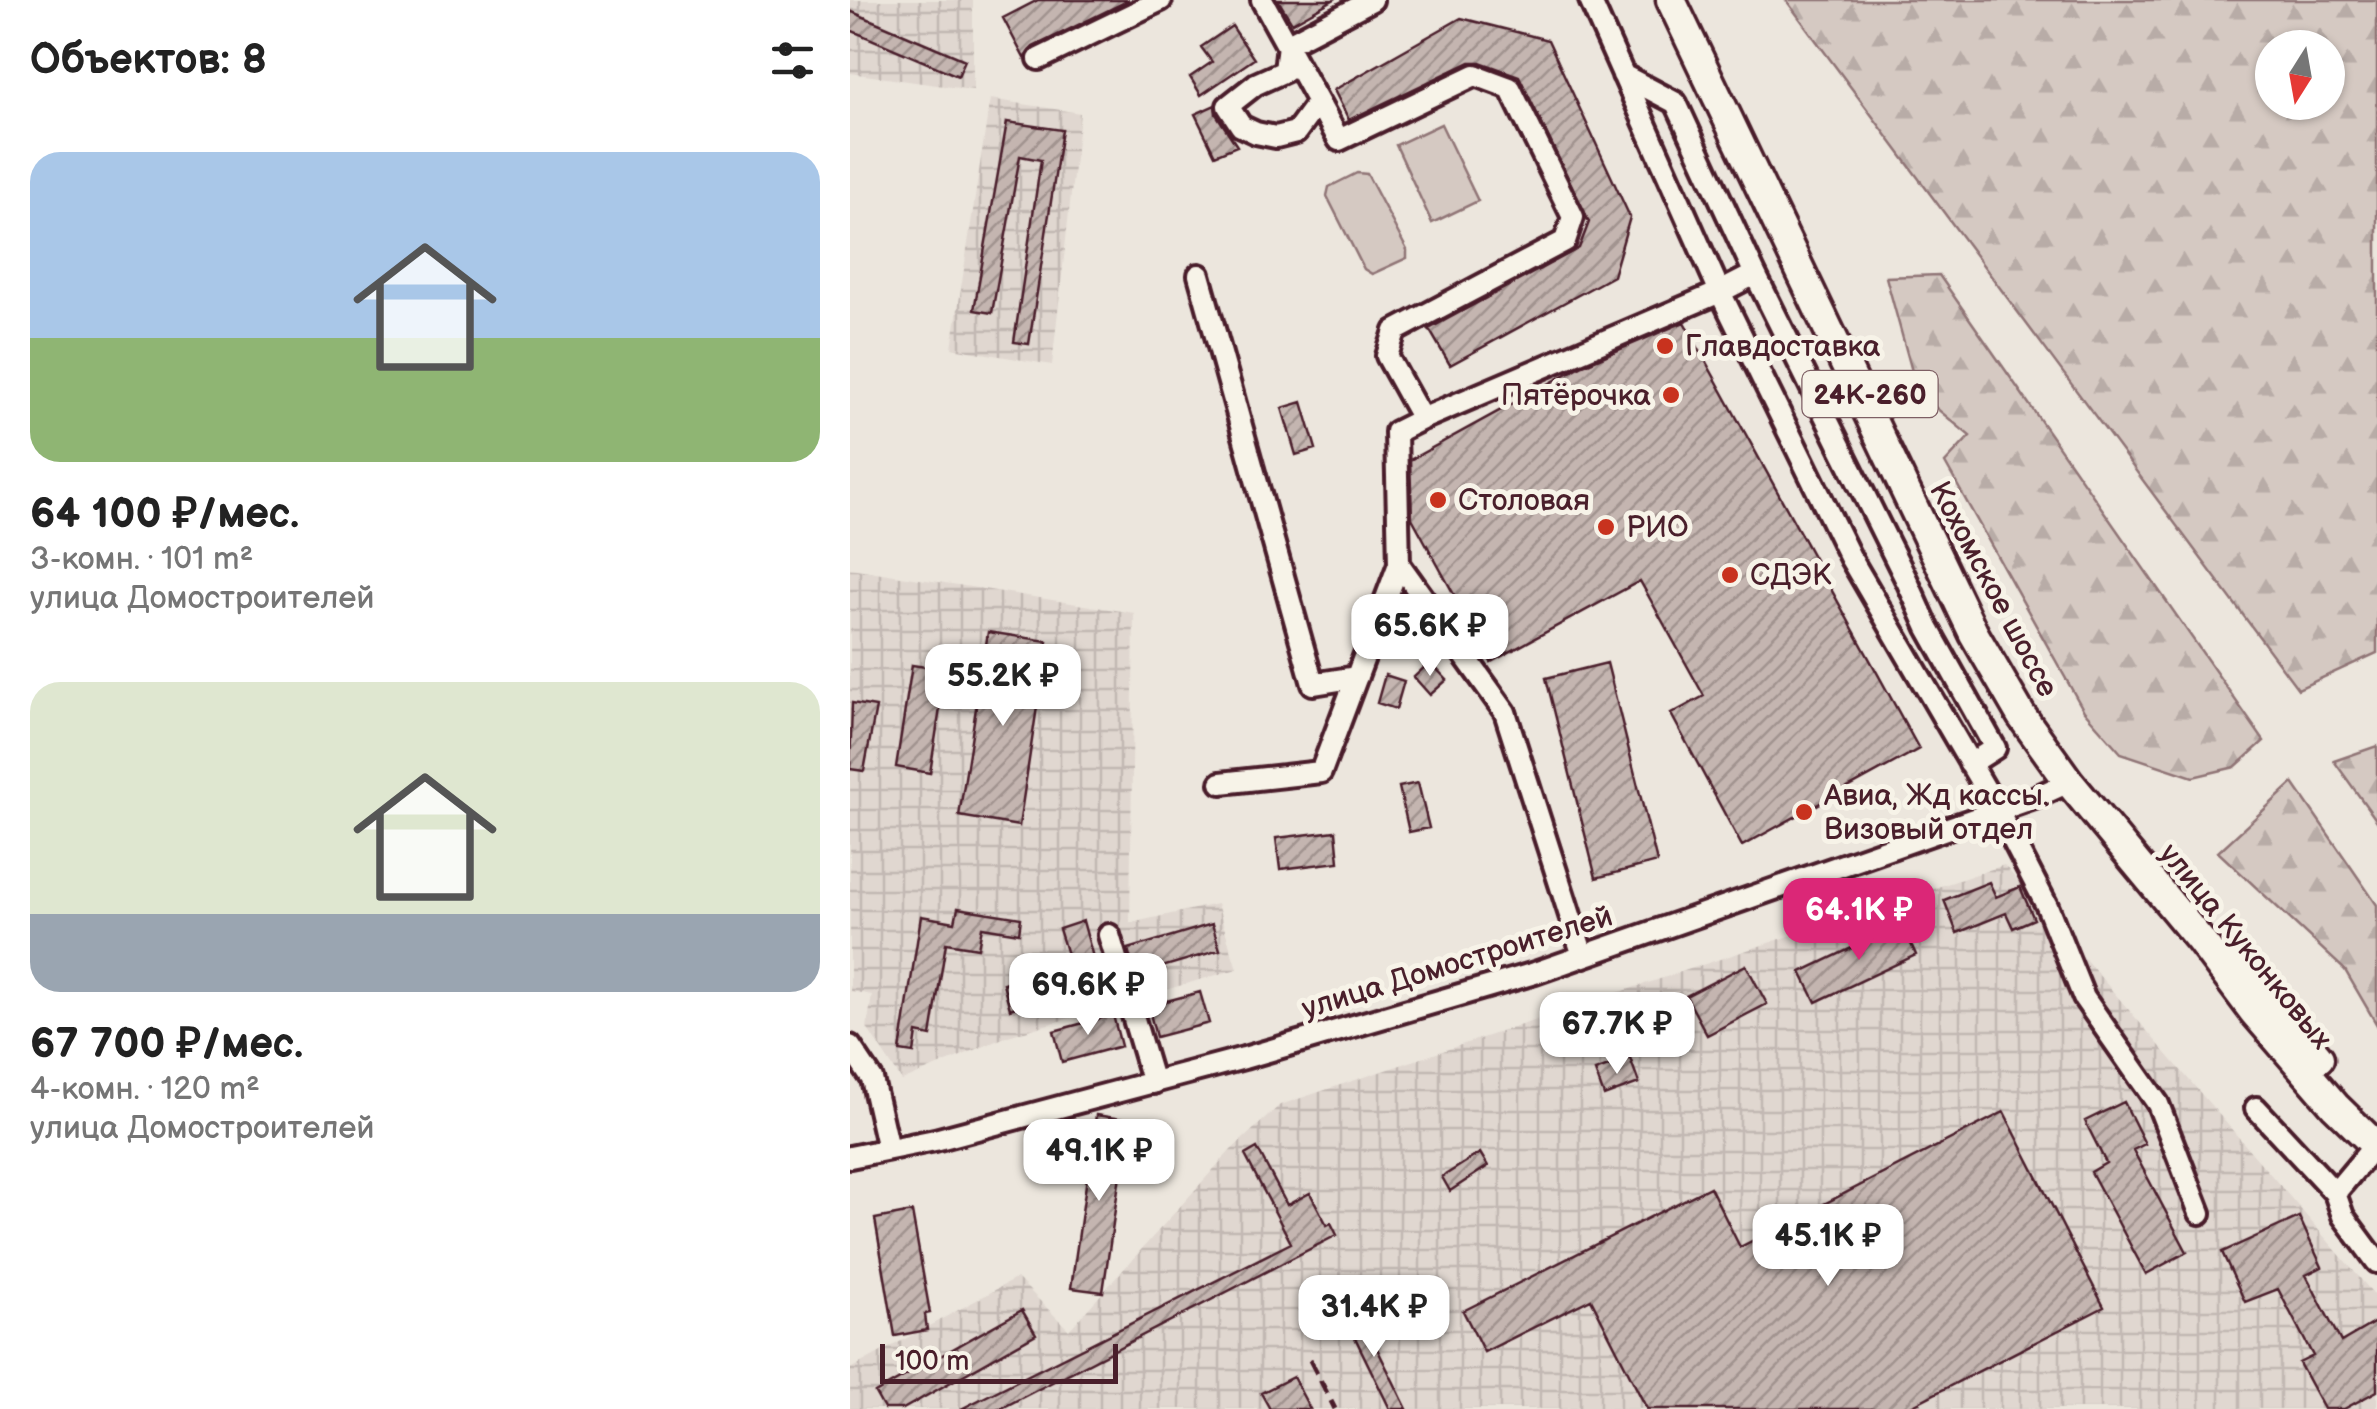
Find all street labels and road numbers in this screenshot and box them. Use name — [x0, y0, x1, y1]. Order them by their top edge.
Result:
road number: 24К-260 — [1802, 371, 1938, 417]
street label: Кохомское шоссе — [1921, 476, 2065, 703]
street label: улица Куконковых — [2151, 836, 2339, 1057]
street label: улица Домостроителей — [1298, 899, 1617, 1027]

